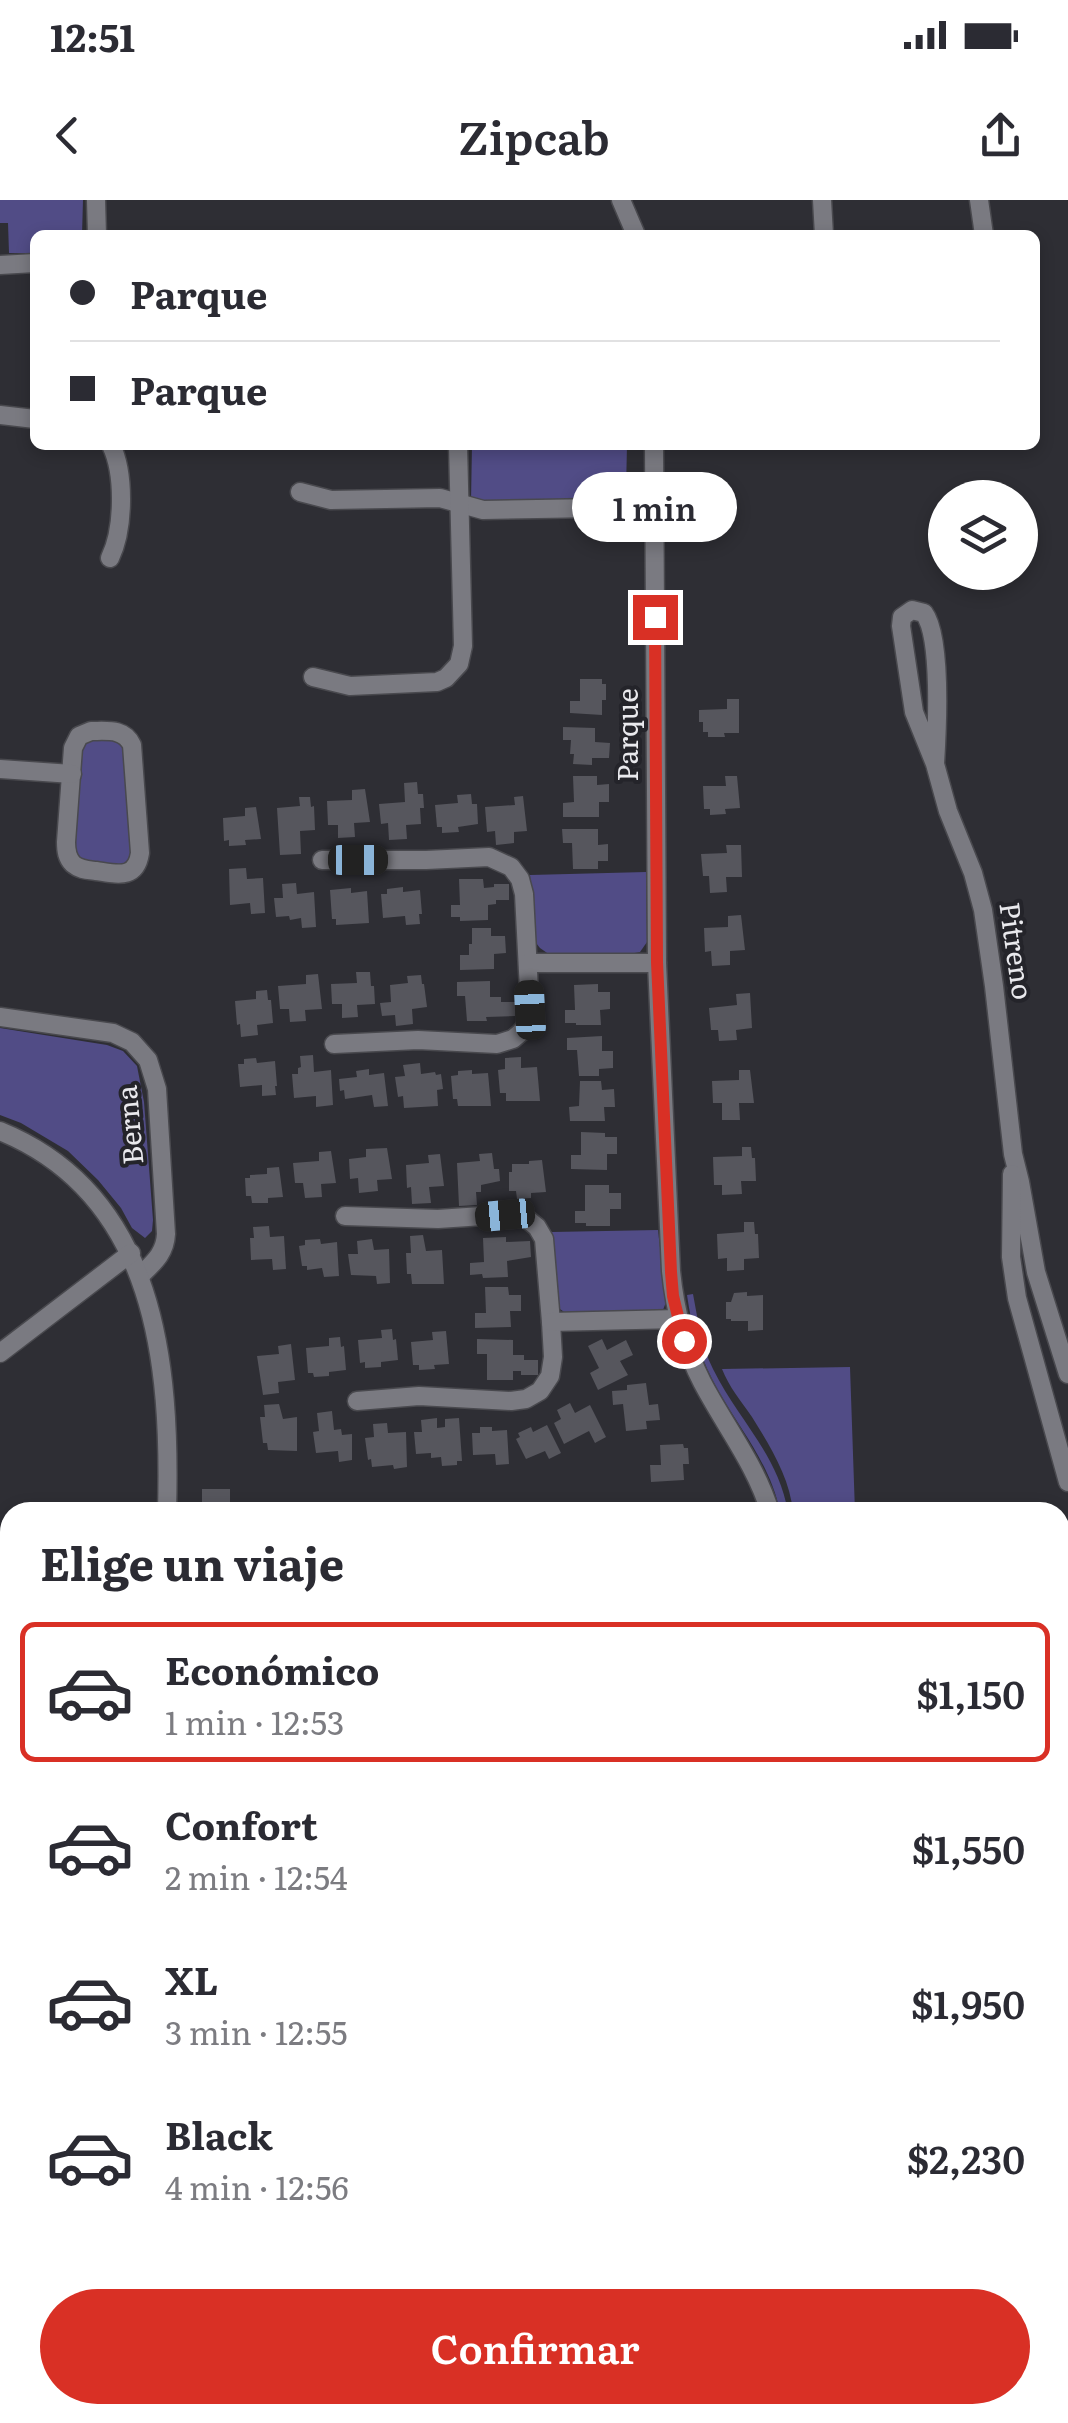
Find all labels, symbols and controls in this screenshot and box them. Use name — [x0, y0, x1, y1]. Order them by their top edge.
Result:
text: 12:51 — [50, 7, 135, 64]
text: Zipcab — [458, 102, 610, 169]
icon: back — [40, 108, 95, 163]
icon: share — [973, 108, 1028, 163]
text: Parque — [130, 264, 267, 321]
text: Parque — [130, 360, 267, 417]
callout: 1 min — [572, 472, 738, 542]
map controls — [928, 480, 1038, 590]
button: layers — [928, 480, 1038, 590]
text: 1 min — [612, 483, 697, 531]
route end — [633, 595, 678, 640]
street label: Parque — [605, 688, 647, 782]
car — [328, 845, 388, 875]
street label: Pitreno — [990, 899, 1046, 1002]
car — [513, 979, 547, 1041]
street label: Berna — [104, 1084, 152, 1167]
car — [474, 1197, 536, 1233]
route start — [662, 1319, 707, 1364]
text: Elige un viaje — [40, 1528, 344, 1595]
text: Económico — [165, 1640, 380, 1697]
icon: car — [45, 1647, 135, 1737]
text: $1,150 — [916, 1664, 1025, 1721]
text: 1 min · 12:53 — [165, 1697, 344, 1745]
text: Confort — [165, 1795, 318, 1852]
icon: car — [45, 1802, 135, 1892]
text: $1,550 — [912, 1819, 1025, 1876]
text: 2 min · 12:54 — [165, 1852, 348, 1900]
text: XL — [165, 1950, 218, 2007]
icon: car — [45, 1957, 135, 2047]
text: $1,950 — [911, 1974, 1025, 2031]
text: 3 min · 12:55 — [165, 2007, 348, 2055]
text: Black — [165, 2105, 273, 2162]
icon: car — [45, 2112, 135, 2202]
text: $2,230 — [907, 2129, 1025, 2186]
text: 4 min · 12:56 — [165, 2162, 349, 2210]
button: Confirmar — [40, 2289, 1030, 2404]

